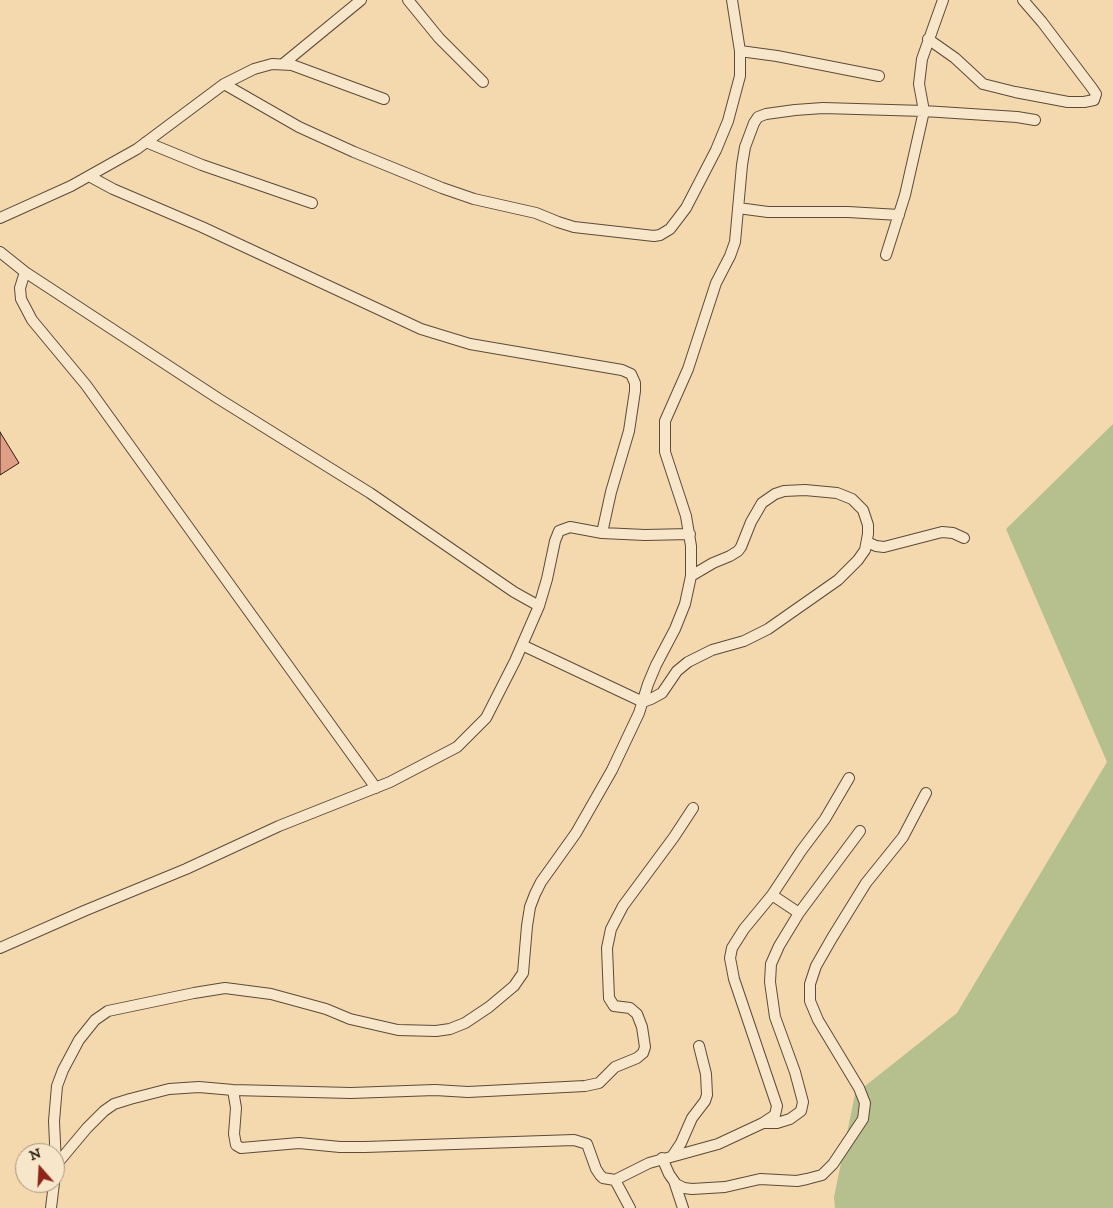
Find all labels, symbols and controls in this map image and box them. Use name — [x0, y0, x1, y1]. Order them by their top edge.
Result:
north arrow — [15, 1143, 65, 1193]
text: N — [27, 1144, 44, 1165]

